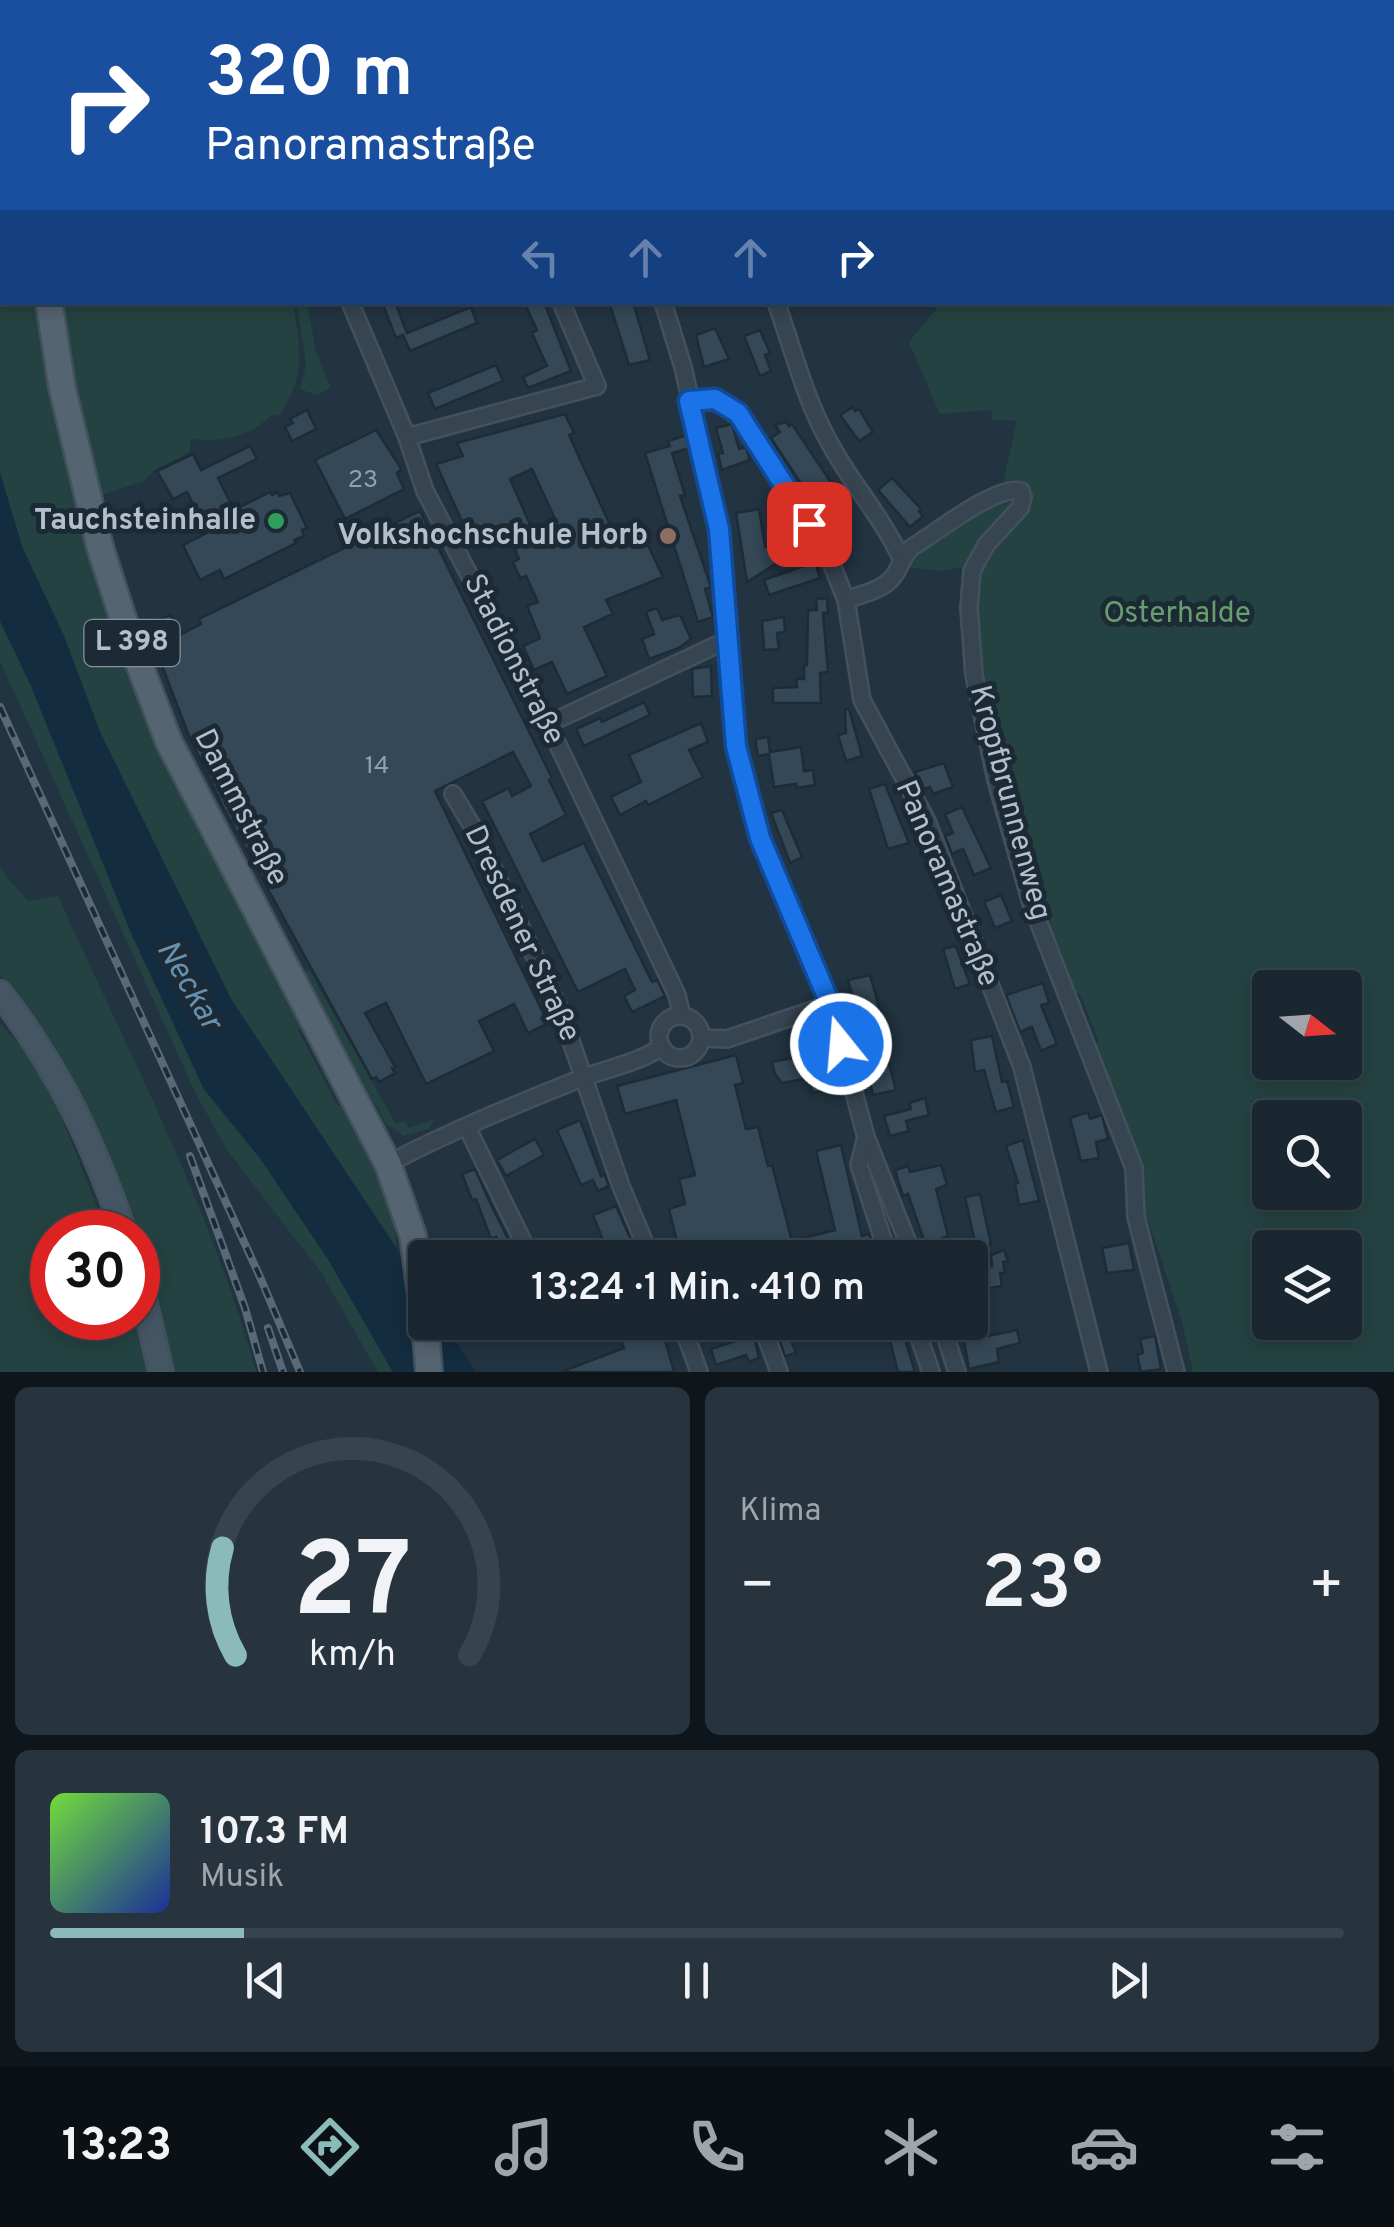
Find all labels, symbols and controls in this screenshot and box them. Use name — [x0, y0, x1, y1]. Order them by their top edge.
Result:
text: 320 m — [205, 32, 413, 121]
icon: right — [40, 40, 170, 170]
text: Panoramastraße — [205, 119, 536, 176]
icon: left — [513, 230, 568, 285]
icon: ahead — [618, 230, 673, 285]
icon: ahead — [723, 230, 778, 285]
icon: right — [828, 230, 883, 285]
house number: 23 — [348, 465, 378, 497]
pin — [767, 482, 852, 567]
icon: arrive — [782, 497, 837, 552]
place label: Tauchsteinhalle — [34, 503, 256, 540]
marker: Tauchsteinhalle — [265, 510, 287, 532]
place label: Volkshochschule Horb — [337, 518, 648, 555]
marker: Volkshochschule Horb — [657, 525, 679, 547]
street label: Stadionstraße — [454, 569, 572, 751]
park label: Osterhalde — [1103, 596, 1251, 633]
road number: L 398 — [84, 620, 180, 666]
street label: Kropfbrunnenweg — [960, 682, 1058, 924]
street label: Dammstraße — [185, 724, 295, 892]
house number: 14 — [365, 751, 389, 783]
street label: Panoramastraße — [886, 775, 1006, 993]
street label: Dresdener Straße — [455, 820, 587, 1048]
water label: Neckar — [146, 934, 231, 1041]
north arrow — [1252, 970, 1362, 1080]
map controls — [1252, 970, 1362, 1340]
position arrow — [789, 992, 893, 1096]
button: search — [1252, 1100, 1362, 1210]
speed limit sign: 30 — [30, 1210, 160, 1340]
button: layers — [1252, 1230, 1362, 1340]
text: 13:24 · 1 Min. · 410 m — [531, 1265, 865, 1314]
text: Klima — [740, 1492, 821, 1532]
text: 27 — [293, 1521, 411, 1653]
text: 23° — [981, 1540, 1103, 1635]
text: − — [740, 1553, 775, 1623]
text: + — [1309, 1553, 1344, 1623]
text: km/h — [309, 1633, 396, 1679]
text: 107.3 FM — [200, 1809, 349, 1858]
text: Musik — [200, 1858, 284, 1898]
icon: previous — [238, 1953, 293, 2008]
icon: pause — [669, 1953, 724, 2008]
icon: next — [1101, 1953, 1156, 2008]
icon: directions — [295, 2112, 365, 2182]
icon: music — [489, 2112, 559, 2182]
icon: phone — [682, 2112, 752, 2182]
icon: climate — [876, 2112, 946, 2182]
icon: car — [1069, 2112, 1139, 2182]
icon: filters — [1262, 2112, 1332, 2182]
text: 13:23 — [62, 2119, 172, 2176]

